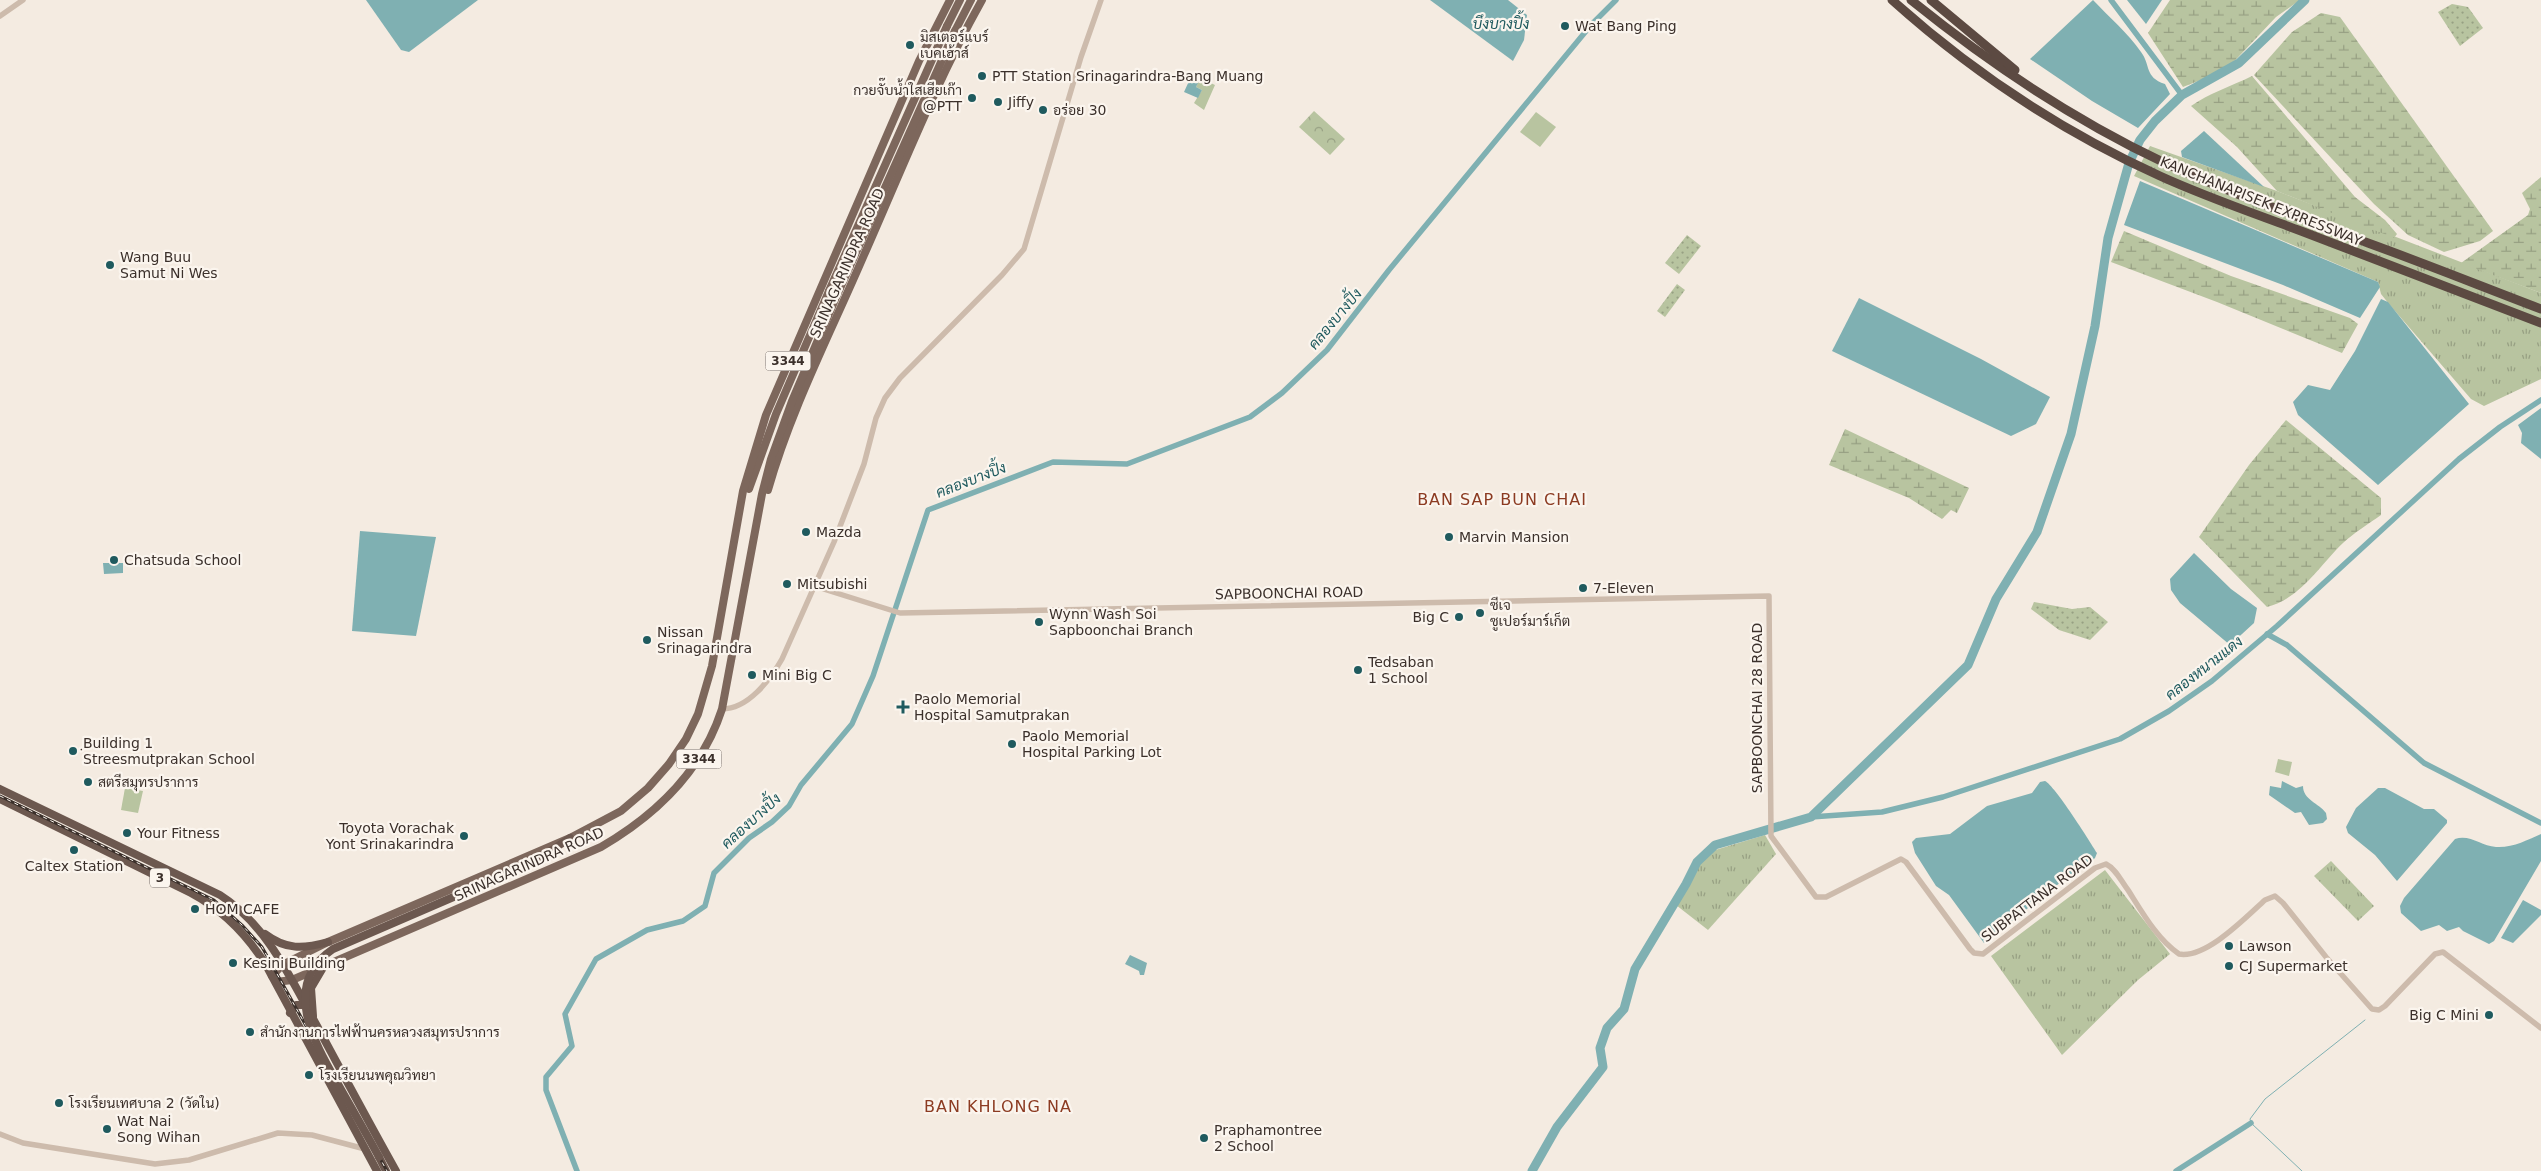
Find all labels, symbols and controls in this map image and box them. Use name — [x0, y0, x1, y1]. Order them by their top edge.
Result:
water label: บึงบางปิ้ง — [1473, 10, 1530, 33]
place label: Wat Bang Ping — [1575, 18, 1677, 34]
marker: Wat Bang Ping — [1559, 20, 1571, 32]
place label: มิสเตอร์แบร์ เบคเฮ้าส์ — [920, 28, 989, 61]
marker: มิสเตอร์แบร์ เบคเฮ้าส์ — [904, 39, 916, 51]
place label: PTT Station Srinagarindra-Bang Muang — [992, 68, 1263, 84]
marker: PTT Station Srinagarindra-Bang Muang — [976, 70, 988, 82]
place label: กวยจั๊บน้ำใสเฮียเก๊า @PTT — [853, 77, 962, 114]
marker: กวยจั๊บน้ำใสเฮียเก๊า @PTT — [966, 92, 978, 104]
place label: Jiffy — [1007, 94, 1034, 110]
marker: Jiffy — [992, 96, 1004, 108]
place label: อร่อย 30 — [1053, 102, 1107, 118]
marker: อร่อย 30 — [1037, 104, 1049, 116]
street label: KANCHANAPISEK EXPRESSWAY — [2158, 153, 2365, 249]
street label: SRINAGARINDRA ROAD — [807, 186, 887, 340]
place label: Wang Buu Samut Ni Wes — [120, 249, 218, 281]
marker: Wang Buu Samut Ni Wes — [104, 259, 116, 271]
water label: คลองบางปิ้ง — [1300, 281, 1366, 353]
road number: 3344 — [766, 352, 810, 371]
water label: คลองบางปิ้ง — [931, 453, 1009, 502]
district label: BAN SAP BUN CHAI — [1417, 490, 1587, 509]
place label: Mazda — [816, 524, 861, 540]
marker: Mazda — [800, 526, 812, 538]
place label: Marvin Mansion — [1459, 529, 1569, 545]
marker: Marvin Mansion — [1443, 531, 1455, 543]
place label: Chatsuda School — [124, 552, 241, 568]
marker: Chatsuda School — [108, 554, 120, 566]
place label: Mitsubishi — [797, 576, 867, 592]
marker: Mitsubishi — [781, 578, 793, 590]
place label: 7-Eleven — [1593, 580, 1654, 596]
marker: 7-Eleven — [1577, 582, 1589, 594]
street label: SAPBOONCHAI ROAD — [1215, 584, 1363, 602]
place label: ซีเจ ซูเปอร์มาร์เก็ต — [1490, 596, 1570, 631]
place label: Wynn Wash Soi Sapboonchai Branch — [1049, 606, 1193, 638]
marker: ซีเจ ซูเปอร์มาร์เก็ต — [1474, 607, 1486, 619]
place label: Big C — [1412, 609, 1449, 625]
marker: Big C — [1453, 611, 1465, 623]
marker: Wynn Wash Soi Sapboonchai Branch — [1033, 616, 1045, 628]
street label: SAPBOONCHAI 28 ROAD — [1749, 623, 1765, 793]
place label: Nissan Srinagarindra — [657, 624, 752, 656]
water label: คลองหนามแดง — [2162, 632, 2246, 704]
marker: Nissan Srinagarindra — [641, 634, 653, 646]
place label: Tedsaban 1 School — [1367, 654, 1434, 686]
marker: Tedsaban 1 School — [1352, 664, 1364, 676]
place label: Mini Big C — [762, 667, 832, 683]
marker: Mini Big C — [746, 669, 758, 681]
place label: Paolo Memorial Hospital Samutprakan — [914, 691, 1070, 723]
marker: Paolo Memorial Hospital Samutprakan — [896, 700, 910, 714]
place label: Paolo Memorial Hospital Parking Lot — [1022, 728, 1162, 760]
place label: ฺBuilding 1 Streesmutprakan School — [80, 735, 255, 767]
marker: Paolo Memorial Hospital Parking Lot — [1006, 738, 1018, 750]
marker: ฺBuilding 1 Streesmutprakan School — [67, 745, 79, 757]
road number: 3344 — [676, 750, 722, 769]
place label: สตรีสมุทรปราการ — [98, 773, 199, 792]
marker: สตรีสมุทรปราการ — [82, 776, 94, 788]
water label: คลองบางปิ้ง — [714, 786, 785, 852]
place label: Toyota Vorachak Yont Srinakarindra — [325, 820, 455, 852]
street label: SRINAGARINDRA ROAD — [452, 824, 606, 904]
place label: Your Fitness — [136, 825, 220, 841]
marker: Your Fitness — [121, 827, 133, 839]
marker: Toyota Vorachak Yont Srinakarindra — [458, 830, 470, 842]
marker: Caltex Station — [68, 844, 80, 856]
street label: SUBPATTANA ROAD — [1978, 851, 2096, 945]
place label: Caltex Station — [25, 858, 123, 874]
road number: 3 — [150, 868, 170, 888]
place label: HOM CAFE — [205, 901, 279, 917]
marker: HOM CAFE — [189, 903, 201, 915]
place label: Lawson — [2239, 938, 2292, 954]
marker: Lawson — [2223, 940, 2235, 952]
place label: Kesini Building — [243, 955, 345, 971]
marker: Kesini Building — [227, 957, 239, 969]
place label: CJ Supermarket — [2239, 958, 2348, 974]
marker: CJ Supermarket — [2223, 960, 2235, 972]
place label: Big C Mini — [2409, 1007, 2479, 1023]
marker: Big C Mini — [2483, 1009, 2495, 1021]
place label: สำนักงานการไฟฟ้านครหลวงสมุทรปราการ — [260, 1023, 500, 1042]
marker: สำนักงานการไฟฟ้านครหลวงสมุทรปราการ — [244, 1026, 256, 1038]
place label: โรงเรียนนพคุณวิทยา — [318, 1066, 436, 1085]
marker: โรงเรียนนพคุณวิทยา — [303, 1069, 315, 1081]
place label: โรงเรียนเทศบาล 2 (วัดใน) — [68, 1094, 220, 1111]
marker: โรงเรียนเทศบาล 2 (วัดใน) — [53, 1097, 65, 1109]
district label: BAN KHLONG NA — [924, 1097, 1072, 1116]
place label: Wat Nai Song Wihan — [117, 1113, 200, 1145]
place label: Praphamontree 2 School — [1214, 1122, 1322, 1154]
marker: Wat Nai Song Wihan — [101, 1123, 113, 1135]
marker: Praphamontree 2 School — [1198, 1132, 1210, 1144]

